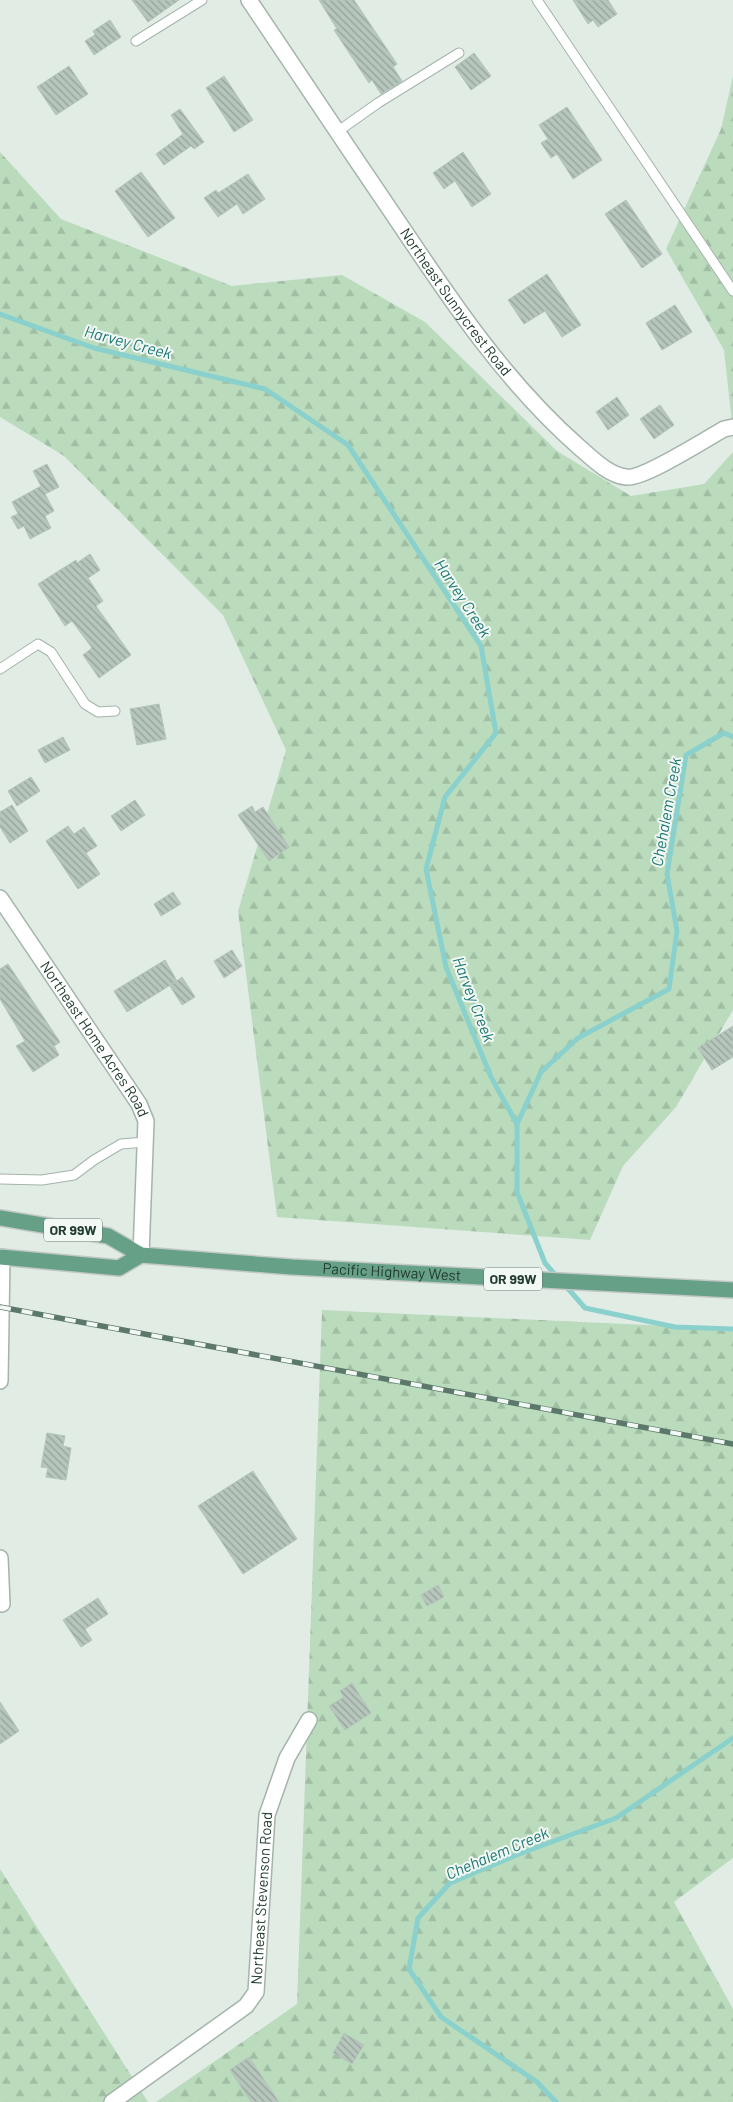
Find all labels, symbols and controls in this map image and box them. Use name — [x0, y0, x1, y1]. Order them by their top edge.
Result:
street label: Northeast Sunnycrest Road — [397, 224, 516, 379]
water label: Harvey Creek — [82, 321, 174, 362]
water label: Harvey Creek — [431, 555, 496, 641]
water label: Chehalem Creek — [647, 756, 684, 868]
water label: Harvey Creek — [450, 954, 499, 1044]
street label: Northeast Home Acres Road — [37, 957, 153, 1119]
road number: OR 99W — [44, 1218, 102, 1242]
street label: Pacific Highway West — [322, 1259, 462, 1284]
road number: OR 99W — [484, 1268, 542, 1290]
street label: Northeast Stevenson Road — [246, 1811, 275, 1985]
water label: Chehalem Creek — [443, 1822, 551, 1883]

